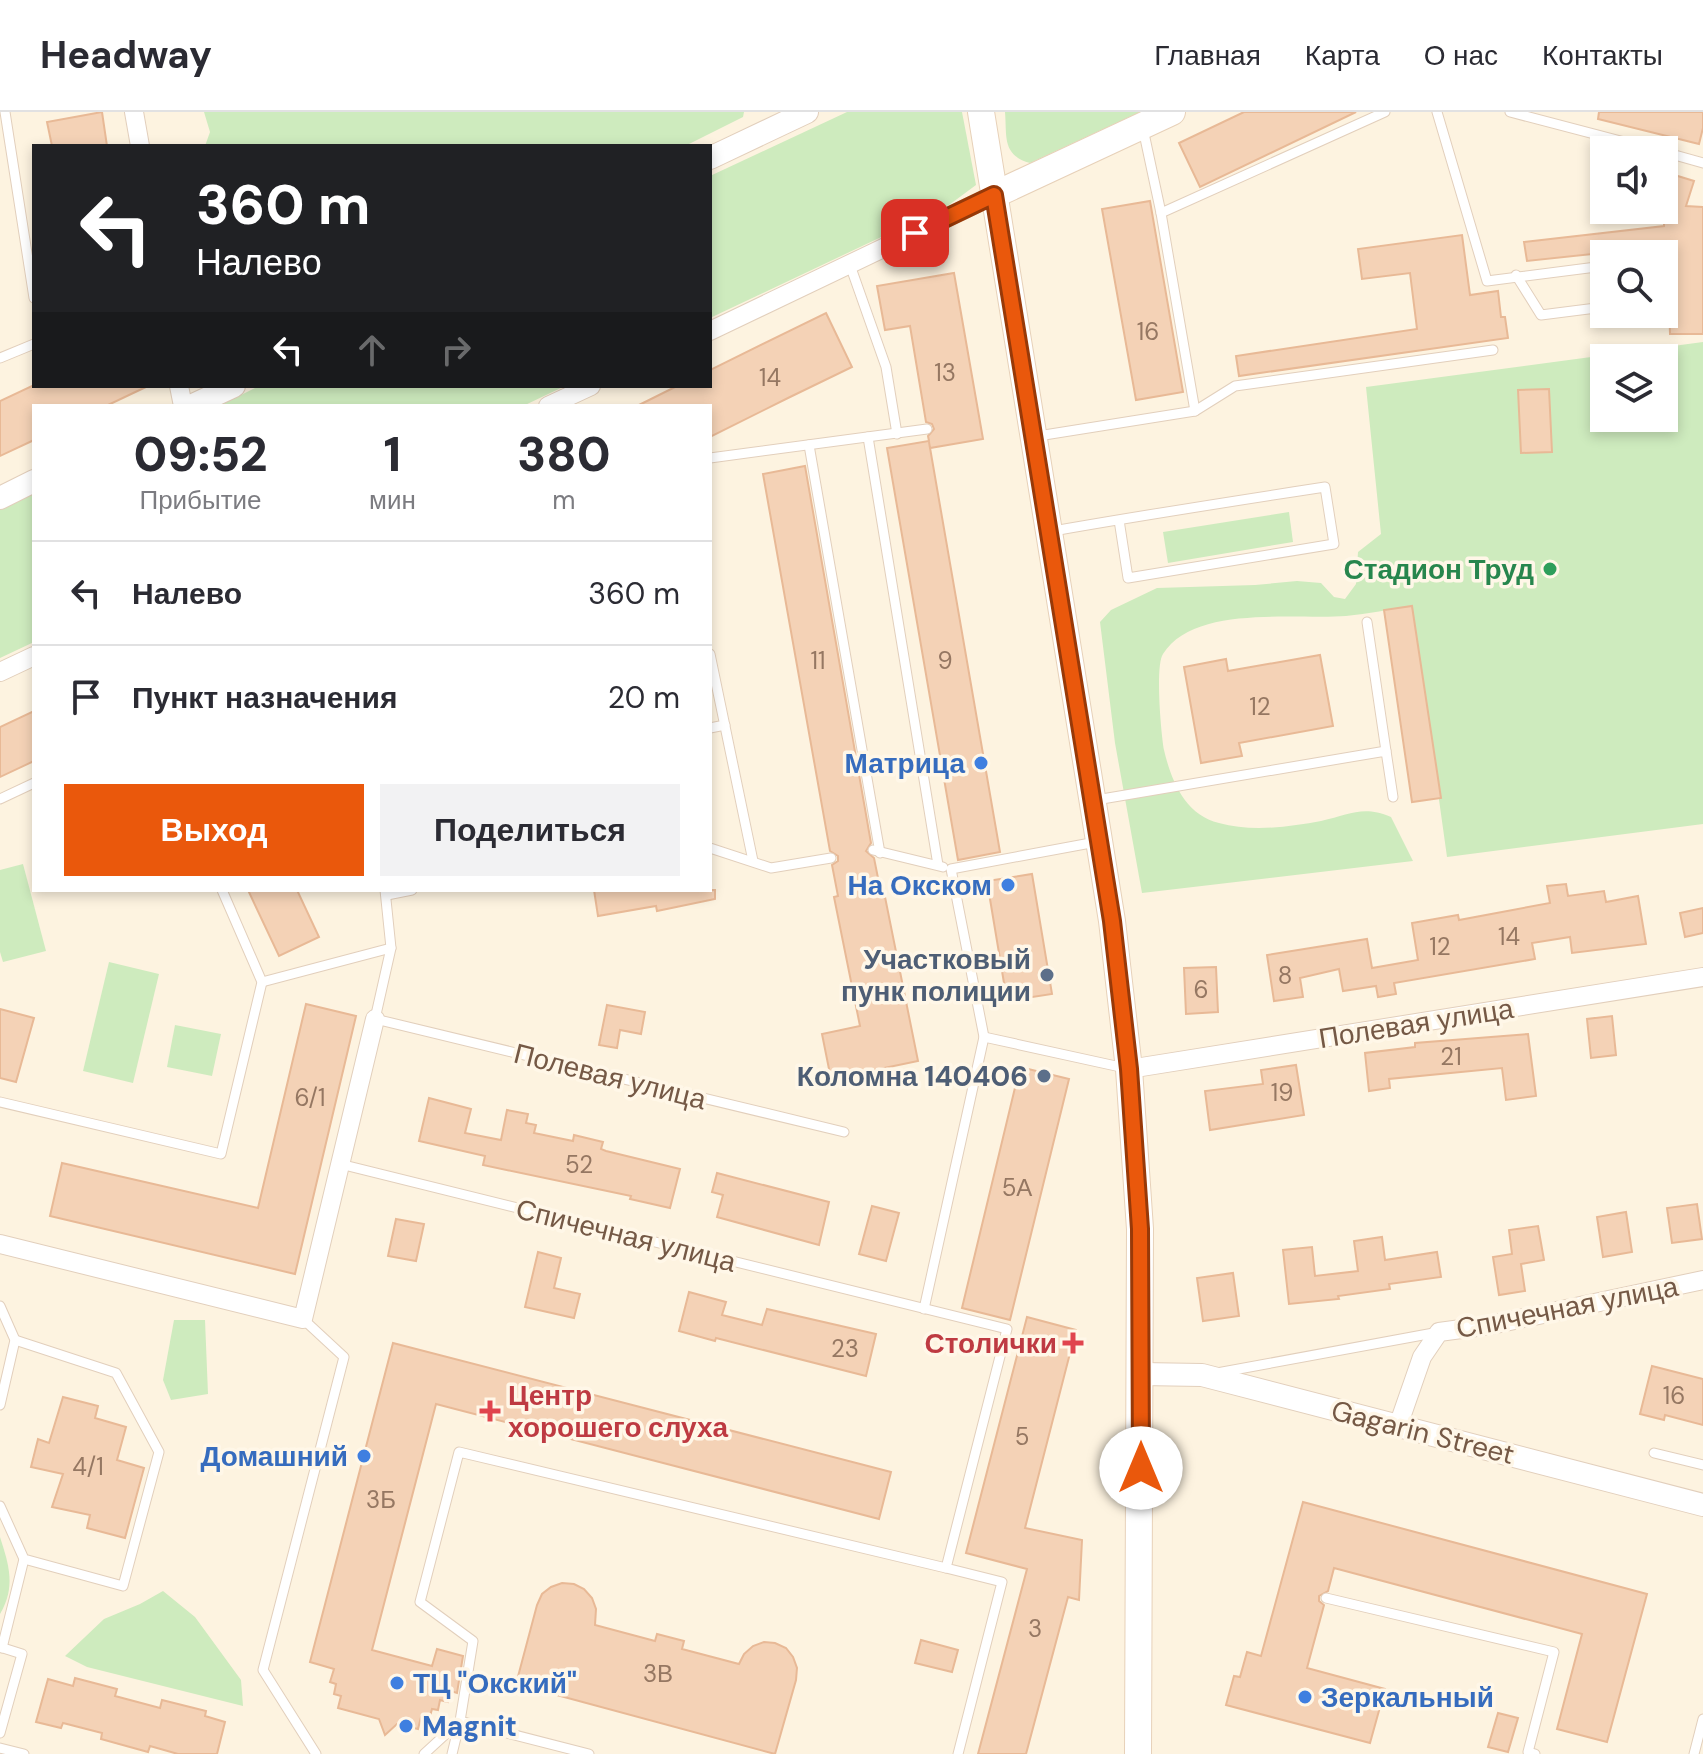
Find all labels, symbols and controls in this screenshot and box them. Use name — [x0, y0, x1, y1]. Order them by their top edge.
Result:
text: Headway — [40, 30, 212, 80]
text: Главная — [1154, 37, 1261, 74]
text: Карта — [1305, 37, 1380, 74]
text: О нас — [1424, 37, 1498, 74]
text: Контакты — [1542, 37, 1663, 74]
map controls — [1590, 136, 1678, 432]
button: sound — [1590, 136, 1678, 224]
text: 360 m — [196, 168, 371, 241]
icon: left — [64, 176, 168, 280]
pin — [881, 199, 949, 267]
icon: arrive — [893, 211, 937, 255]
text: Налево — [196, 239, 322, 286]
button: search — [1590, 240, 1678, 328]
house number: 16 — [1137, 316, 1159, 347]
icon: left — [266, 328, 310, 372]
icon: ahead — [350, 328, 394, 372]
icon: right — [434, 328, 478, 372]
button: layers — [1590, 344, 1678, 432]
house number: 13 — [934, 357, 956, 388]
house number: 14 — [759, 362, 781, 393]
text: 09:52 — [133, 423, 268, 486]
text: 1 — [384, 423, 401, 486]
text: 380 — [517, 423, 611, 486]
text: Прибытие — [139, 483, 262, 517]
text: мин — [369, 483, 416, 517]
text: m — [552, 483, 575, 517]
place label: Стадион Труд — [1343, 551, 1534, 588]
marker: Стадион Труд — [1541, 560, 1559, 578]
icon: left — [64, 571, 108, 615]
text: Налево — [132, 574, 242, 613]
text: 360 m — [588, 574, 680, 613]
house number: 11 — [811, 645, 825, 676]
house number: 9 — [937, 645, 953, 676]
icon: arrive — [64, 675, 108, 719]
text: Пункт назначения — [132, 678, 397, 717]
text: 20 m — [608, 678, 680, 717]
house number: 12 — [1249, 691, 1271, 722]
place label: Матрица — [845, 745, 965, 782]
marker: Матрица — [972, 754, 990, 772]
button: Выход — [64, 784, 364, 876]
button: Поделиться — [380, 784, 680, 876]
place label: На Окском — [848, 867, 992, 904]
marker: На Окском — [999, 876, 1017, 894]
house number: 14 — [1498, 921, 1520, 952]
house number: 12 — [1429, 931, 1451, 962]
place label: Участковый пунк полиции — [841, 941, 1031, 1010]
house number: 8 — [1278, 960, 1292, 991]
marker: Участковый пунк полиции — [1038, 966, 1056, 984]
house number: 6 — [1193, 974, 1209, 1005]
street label: Полевая улица — [1316, 990, 1517, 1057]
street label: Полевая улица — [510, 1035, 710, 1118]
house number: 21 — [1440, 1041, 1462, 1072]
place label: Коломна 140406 — [797, 1058, 1028, 1095]
marker: Коломна 140406 — [1035, 1067, 1053, 1085]
house number: 19 — [1271, 1077, 1293, 1108]
house number: 6/1 — [294, 1082, 326, 1113]
house number: 52 — [565, 1149, 593, 1180]
house number: 5А — [1002, 1172, 1032, 1203]
street label: Спичечная улица — [512, 1190, 740, 1281]
street label: Спичечная улица — [1453, 1268, 1682, 1347]
place label: Столички — [925, 1325, 1057, 1362]
house number: 23 — [831, 1333, 859, 1364]
marker: Столички — [1064, 1334, 1082, 1352]
place label: Центр хорошего слуха — [508, 1377, 729, 1446]
house number: 16 — [1663, 1380, 1685, 1411]
street label: Gagarin Street — [1328, 1392, 1518, 1473]
marker: Центр хорошего слуха — [479, 1400, 501, 1422]
house number: 5 — [1015, 1421, 1029, 1452]
position arrow — [1099, 1426, 1183, 1510]
place label: Домашний — [200, 1438, 348, 1475]
marker: Домашний — [355, 1447, 373, 1465]
house number: 4/1 — [72, 1451, 104, 1482]
house number: 3Б — [366, 1484, 396, 1515]
house number: 3 — [1028, 1613, 1042, 1644]
house number: 3В — [643, 1658, 673, 1689]
place label: ТЦ "Окский" — [413, 1665, 577, 1702]
marker: ТЦ "Окский" — [388, 1674, 406, 1692]
place label: Зеркальный — [1321, 1679, 1494, 1716]
marker: Зеркальный — [1296, 1688, 1314, 1706]
place label: Magnit — [422, 1708, 517, 1745]
marker: Magnit — [397, 1717, 415, 1735]

